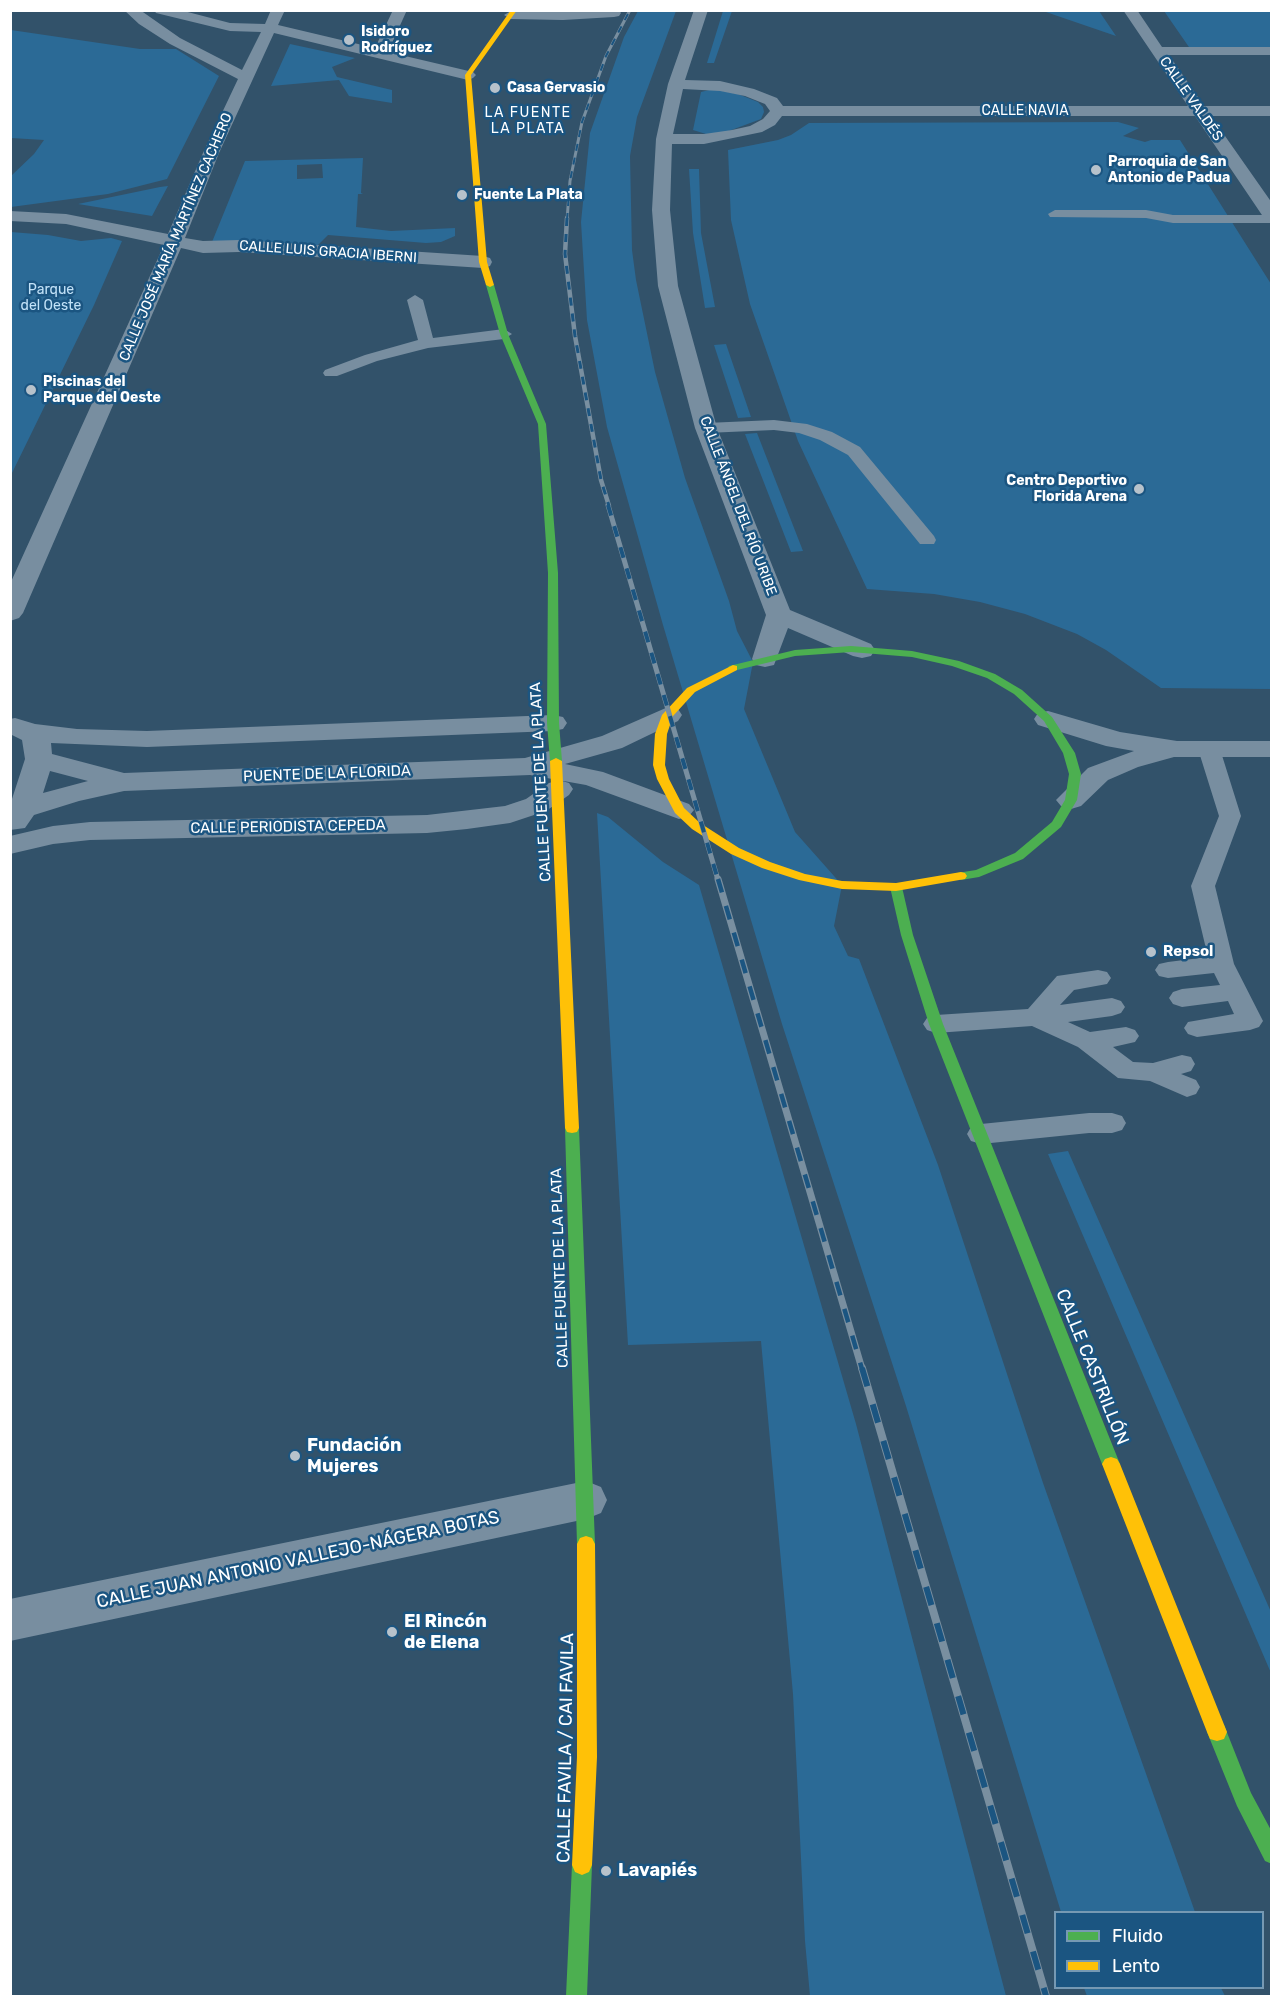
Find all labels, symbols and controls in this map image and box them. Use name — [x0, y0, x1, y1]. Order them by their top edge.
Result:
place label: Isidoro Rodríguez — [361, 24, 432, 56]
marker: Isidoro Rodríguez — [342, 33, 356, 47]
street label: CALLE VALDÉS — [1156, 54, 1226, 144]
place label: Casa Gervasio — [507, 80, 605, 96]
marker: Casa Gervasio — [488, 81, 502, 95]
street label: CALLE NAVIA — [981, 103, 1069, 119]
district label: LA FUENTE LA PLATA — [485, 105, 571, 138]
street label: CALLE JOSÉ MARÍA MARTÍNEZ CACHERO — [116, 110, 236, 364]
place label: Parroquia de San Antonio de Padua — [1108, 154, 1230, 186]
marker: Parroquia de San Antonio de Padua — [1089, 163, 1103, 177]
place label: Fuente La Plata — [474, 187, 583, 203]
marker: Fuente La Plata — [455, 188, 469, 202]
street label: CALLE LUIS GRACIA IBERNI — [239, 237, 417, 267]
park label: Parque del Oeste — [21, 282, 81, 314]
place label: Piscinas del Parque del Oeste — [43, 374, 161, 406]
marker: Piscinas del Parque del Oeste — [24, 383, 38, 397]
street label: CALLE ÁNGEL DEL RÍO URIBE — [696, 414, 780, 598]
place label: Centro Deportivo Florida Arena — [1006, 473, 1127, 506]
marker: Centro Deportivo Florida Arena — [1132, 482, 1146, 496]
street label: CALLE FUENTE DE LA PLATA — [527, 682, 555, 882]
street label: PUENTE DE LA FLORIDA — [243, 762, 411, 786]
street label: CALLE PERIODISTA CEPEDA — [190, 816, 386, 838]
place label: Repsol — [1163, 943, 1213, 961]
marker: Repsol — [1144, 945, 1158, 959]
street label: CALLE FUENTE DE LA PLATA — [548, 1168, 572, 1368]
street label: CALLE CASTRILLÓN — [1051, 1286, 1133, 1448]
place label: Fundación Mujeres — [307, 1435, 401, 1478]
marker: Fundación Mujeres — [288, 1449, 302, 1463]
street label: CALLE JUAN ANTONIO VALLEJO-NÁGERA BOTAS — [95, 1507, 501, 1613]
place label: El Rincón de Elena — [404, 1611, 487, 1654]
marker: El Rincón de Elena — [385, 1625, 399, 1639]
street label: CALLE FAVILA / CAI FAVILA — [553, 1633, 579, 1863]
place label: Lavapiés — [618, 1860, 697, 1882]
marker: Lavapiés — [599, 1864, 613, 1878]
legend — [1054, 1911, 1264, 1989]
text: Fluido — [1112, 1925, 1163, 1947]
text: Lento — [1112, 1955, 1160, 1977]

